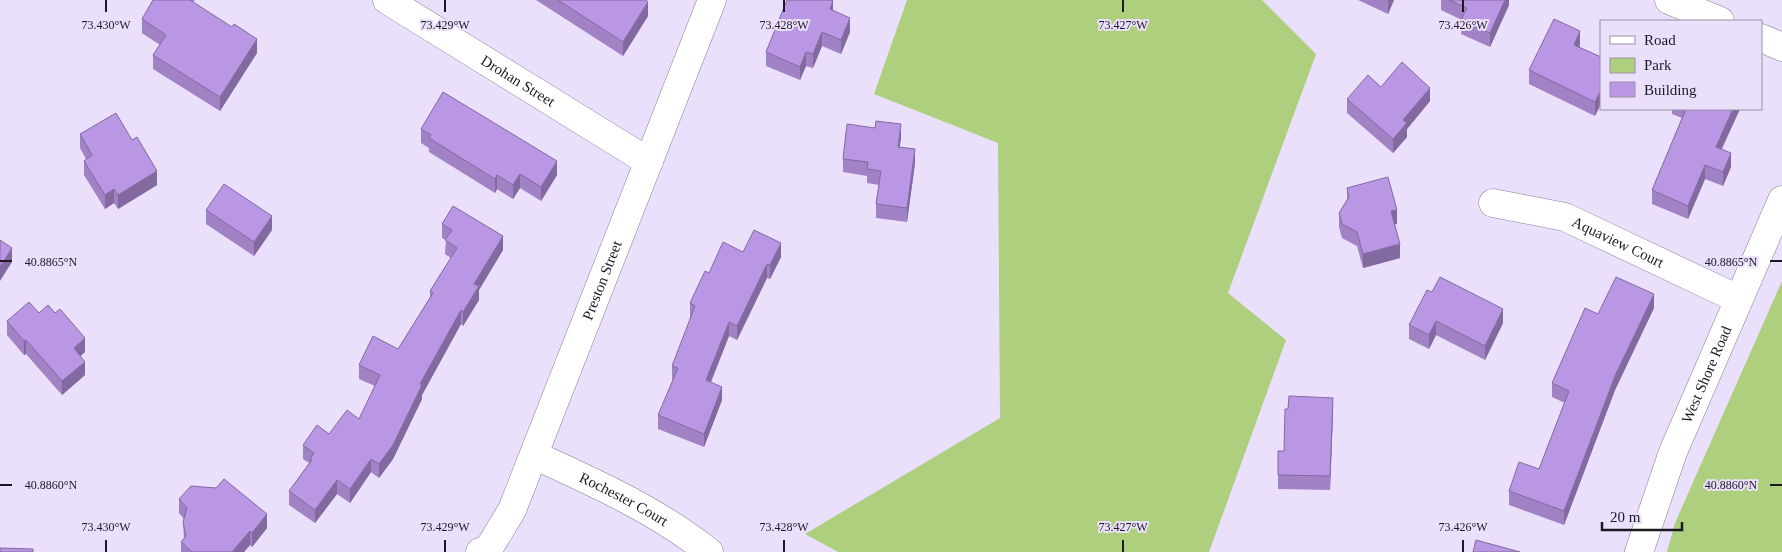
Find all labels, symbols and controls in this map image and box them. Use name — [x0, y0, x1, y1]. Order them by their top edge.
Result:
text: 73.430°W — [81, 18, 131, 32]
text: 73.429°W — [420, 18, 470, 32]
text: 73.428°W — [759, 18, 809, 32]
text: 73.427°W — [1098, 18, 1148, 32]
text: 73.426°W — [1438, 18, 1488, 32]
legend — [1600, 20, 1762, 110]
text: Road — [1644, 32, 1676, 48]
street label: Drohan Street — [478, 52, 559, 110]
text: Park — [1644, 57, 1672, 73]
text: Building — [1644, 82, 1697, 98]
street label: Aquaview Court — [1570, 214, 1667, 271]
street label: Preston Street — [579, 238, 625, 322]
text: 40.8865°N — [25, 255, 78, 269]
text: 40.8865°N — [1705, 255, 1758, 269]
street label: West Shore Road — [1679, 323, 1735, 425]
street label: Rochester Court — [577, 469, 672, 530]
text: 40.8860°N — [25, 478, 78, 492]
text: 40.8860°N — [1705, 478, 1758, 492]
scale bar — [1602, 500, 1682, 532]
text: 20 m — [1610, 509, 1641, 525]
text: 73.430°W — [81, 520, 131, 534]
text: 73.429°W — [420, 520, 470, 534]
text: 73.428°W — [759, 520, 809, 534]
text: 73.427°W — [1098, 520, 1148, 534]
text: 73.426°W — [1438, 520, 1488, 534]

